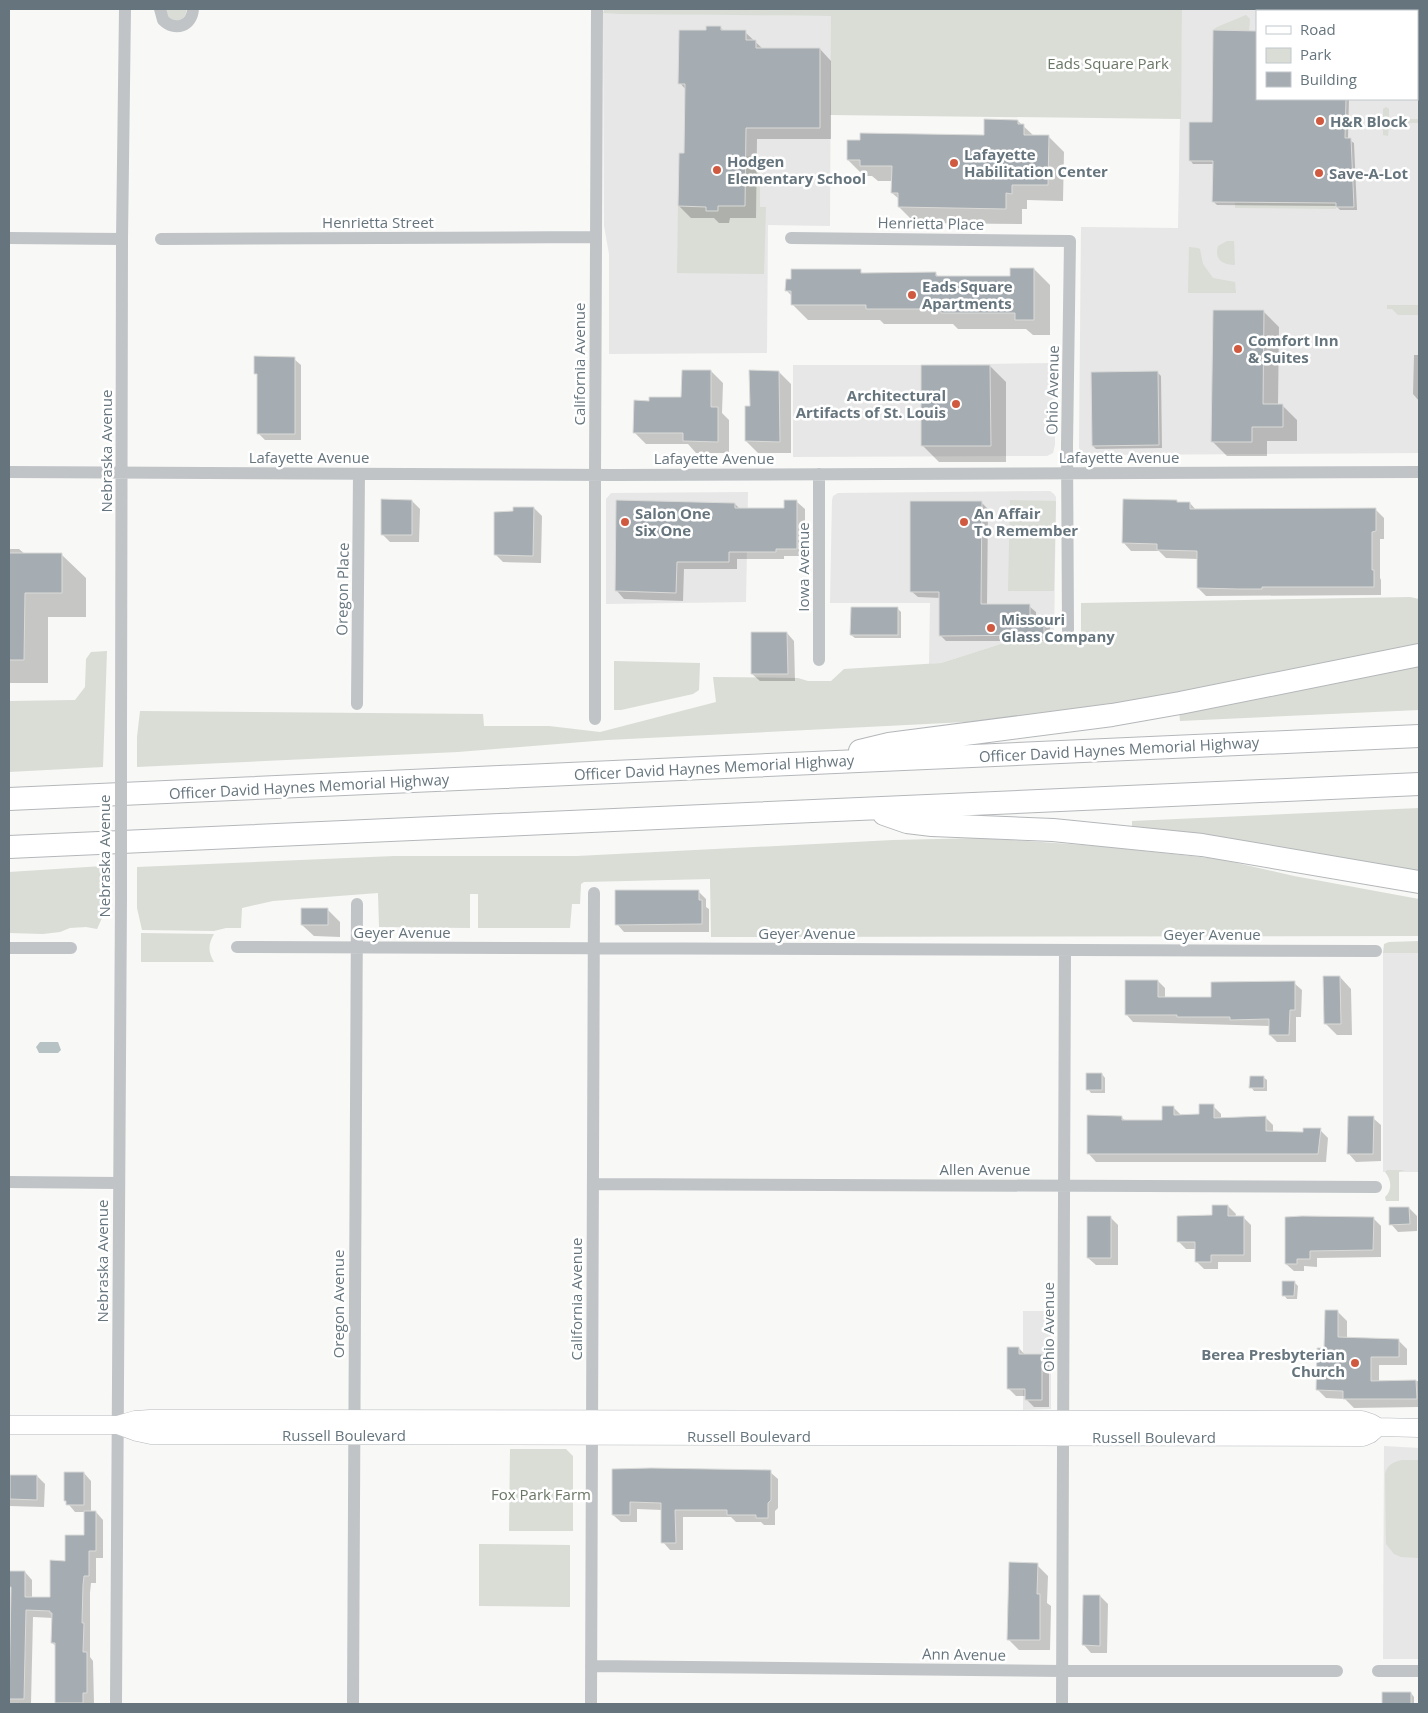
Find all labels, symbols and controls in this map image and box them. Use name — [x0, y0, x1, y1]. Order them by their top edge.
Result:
legend — [1256, 10, 1418, 100]
text: Road — [1300, 19, 1336, 39]
text: Park — [1300, 44, 1331, 64]
park label: Eads Square Park — [1047, 53, 1169, 73]
text: Building — [1300, 69, 1357, 89]
place label: H&R Block — [1330, 111, 1408, 131]
marker: H&R Block — [1314, 115, 1326, 127]
place label: Lafayette Habilitation Center — [964, 144, 1108, 181]
place label: Hodgen Elementary School — [727, 151, 866, 188]
marker: Lafayette Habilitation Center — [948, 157, 960, 169]
place label: Save-A-Lot — [1329, 163, 1408, 183]
marker: Hodgen Elementary School — [711, 164, 723, 176]
marker: Save-A-Lot — [1313, 167, 1325, 179]
street label: Henrietta Street — [322, 212, 434, 232]
street label: Henrietta Place — [877, 212, 985, 234]
place label: Eads Square Apartments — [922, 276, 1013, 313]
marker: Eads Square Apartments — [906, 289, 918, 301]
street label: California Avenue — [569, 303, 589, 426]
place label: Comfort Inn & Suites — [1248, 330, 1339, 367]
marker: Comfort Inn & Suites — [1232, 343, 1244, 355]
street label: Ohio Avenue — [1041, 345, 1063, 435]
place label: Architectural Artifacts of St. Louis — [796, 385, 946, 422]
street label: Nebraska Avenue — [96, 390, 116, 512]
marker: Architectural Artifacts of St. Louis — [950, 398, 962, 410]
street label: Lafayette Avenue — [249, 447, 369, 467]
street label: Lafayette Avenue — [1059, 447, 1179, 467]
street label: Lafayette Avenue — [654, 448, 774, 468]
place label: Salon One Six One — [635, 503, 711, 540]
place label: An Affair To Remember — [974, 503, 1078, 540]
marker: Salon One Six One — [619, 516, 631, 528]
marker: An Affair To Remember — [958, 516, 970, 528]
street label: Iowa Avenue — [793, 522, 813, 612]
street label: Oregon Place — [331, 542, 353, 636]
place label: Missouri Glass Company — [1001, 609, 1115, 646]
marker: Missouri Glass Company — [985, 622, 997, 634]
street label: Officer David Haynes Memorial Highway — [978, 732, 1260, 766]
street label: Officer David Haynes Memorial Highway — [573, 750, 855, 784]
street label: Officer David Haynes Memorial Highway — [168, 769, 450, 803]
street label: Nebraska Avenue — [94, 795, 114, 917]
street label: Geyer Avenue — [353, 922, 451, 942]
street label: Geyer Avenue — [758, 923, 856, 943]
street label: Geyer Avenue — [1163, 924, 1261, 944]
street label: Allen Avenue — [940, 1159, 1030, 1179]
street label: Nebraska Avenue — [92, 1200, 112, 1322]
street label: California Avenue — [566, 1238, 586, 1361]
street label: Oregon Avenue — [328, 1250, 348, 1358]
street label: Ohio Avenue — [1038, 1282, 1058, 1372]
place label: Berea Presbyterian Church — [1201, 1344, 1345, 1381]
marker: Berea Presbyterian Church — [1349, 1357, 1361, 1369]
street label: Russell Boulevard — [282, 1425, 406, 1445]
street label: Russell Boulevard — [687, 1426, 811, 1446]
street label: Russell Boulevard — [1092, 1427, 1216, 1447]
park label: Fox Park Farm — [491, 1484, 591, 1504]
street label: Ann Avenue — [922, 1643, 1006, 1665]

